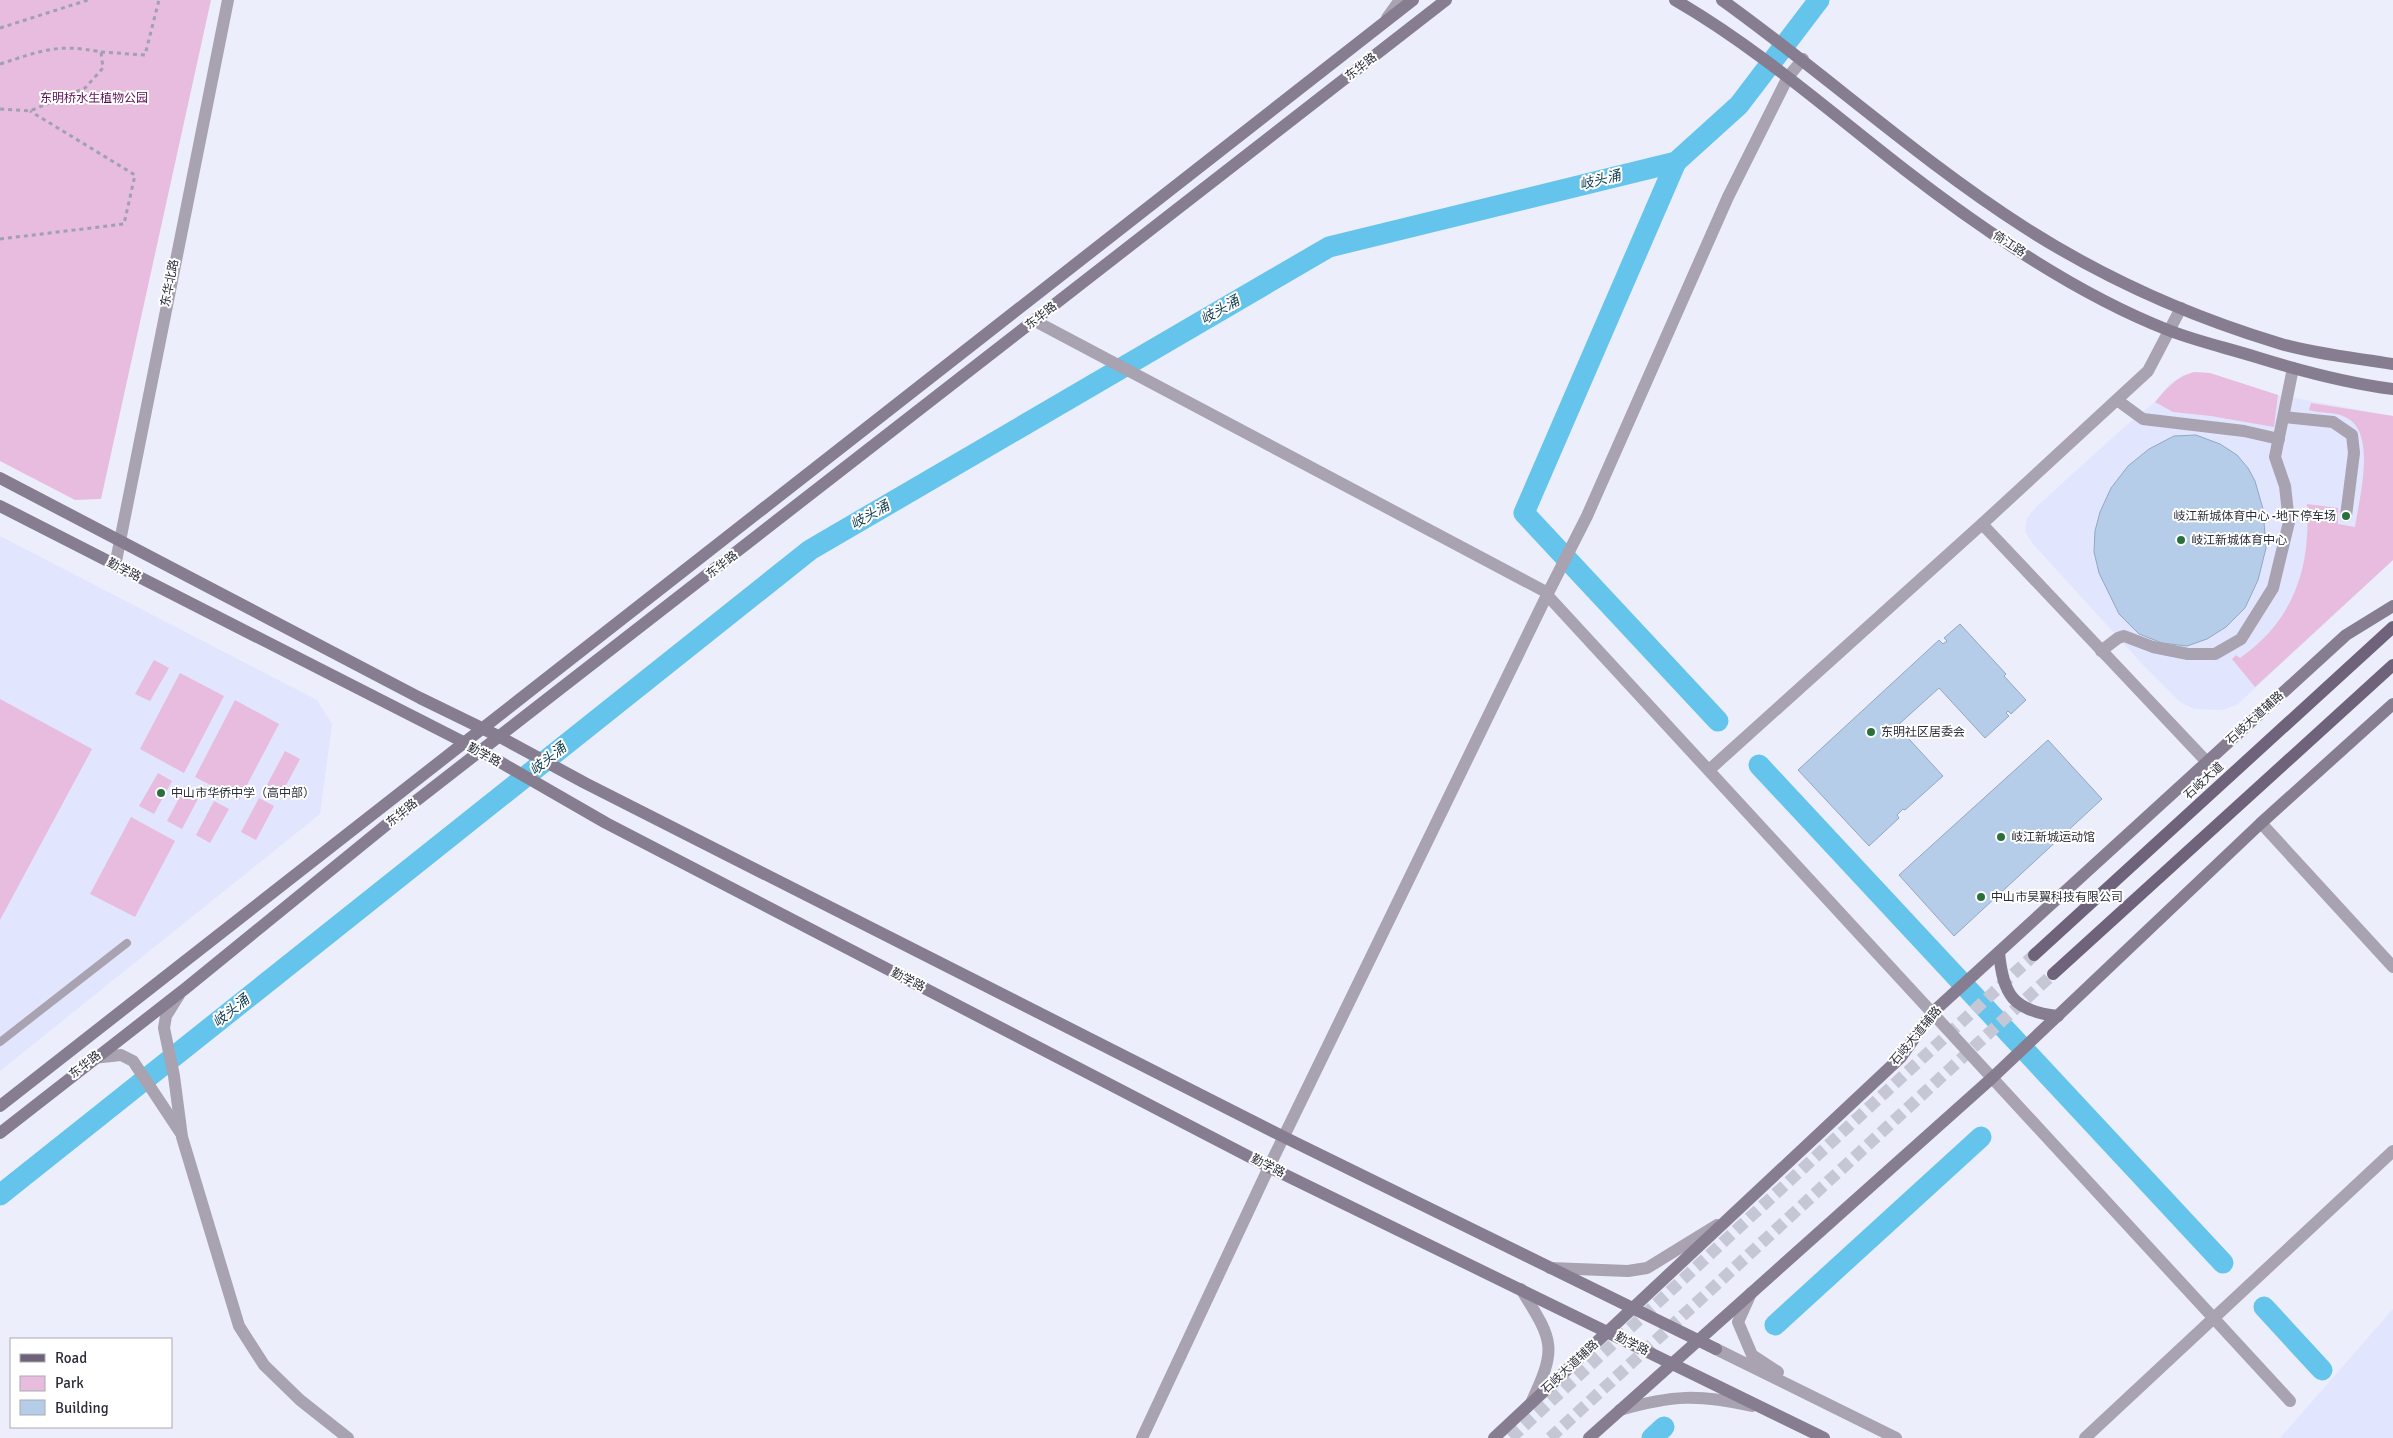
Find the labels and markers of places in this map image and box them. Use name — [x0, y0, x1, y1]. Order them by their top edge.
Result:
place label: 岐江新城体育中心 -地下停车场 — [2173, 509, 2336, 524]
marker: 岐江新城体育中心 -地下停车场 — [2340, 510, 2352, 522]
place label: 岐江新城体育中心 — [2191, 533, 2287, 548]
marker: 岐江新城体育中心 — [2175, 534, 2187, 546]
place label: 东明社区居委会 — [1881, 725, 1965, 740]
marker: 东明社区居委会 — [1865, 726, 1877, 738]
place label: 中山市华侨中学（高中部） — [171, 786, 315, 801]
marker: 中山市华侨中学（高中部） — [155, 787, 167, 799]
place label: 岐江新城运动馆 — [2011, 830, 2095, 845]
marker: 岐江新城运动馆 — [1995, 831, 2007, 843]
place label: 中山市昊翼科技有限公司 — [1991, 890, 2123, 905]
marker: 中山市昊翼科技有限公司 — [1975, 891, 1987, 903]

